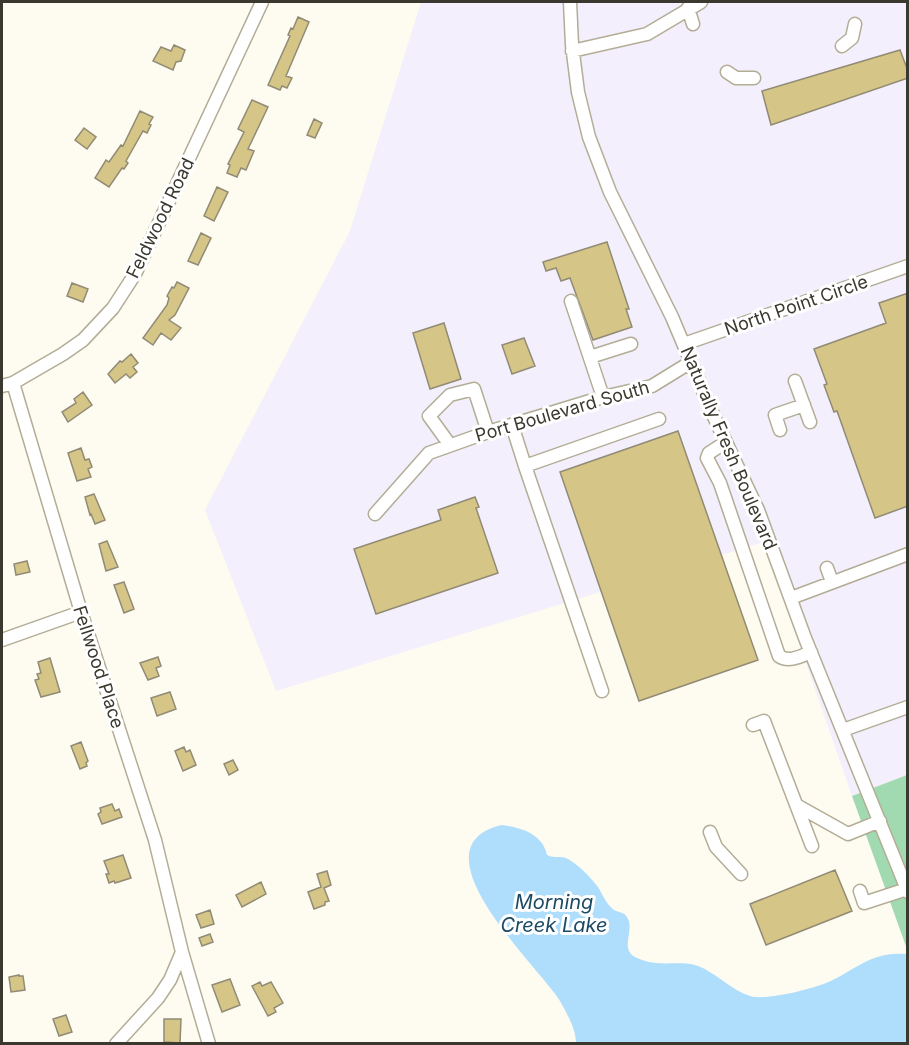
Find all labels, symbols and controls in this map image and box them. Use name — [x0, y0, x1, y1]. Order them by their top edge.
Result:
street label: Feldwood Road — [122, 154, 198, 282]
street label: North Point Circle — [722, 271, 870, 339]
street label: Naturally Fresh Boulevard — [677, 343, 781, 553]
street label: Port Boulevard South — [473, 376, 651, 446]
street label: Fellwood Place — [69, 603, 129, 731]
water label: Morning Creek Lake — [500, 890, 608, 937]

